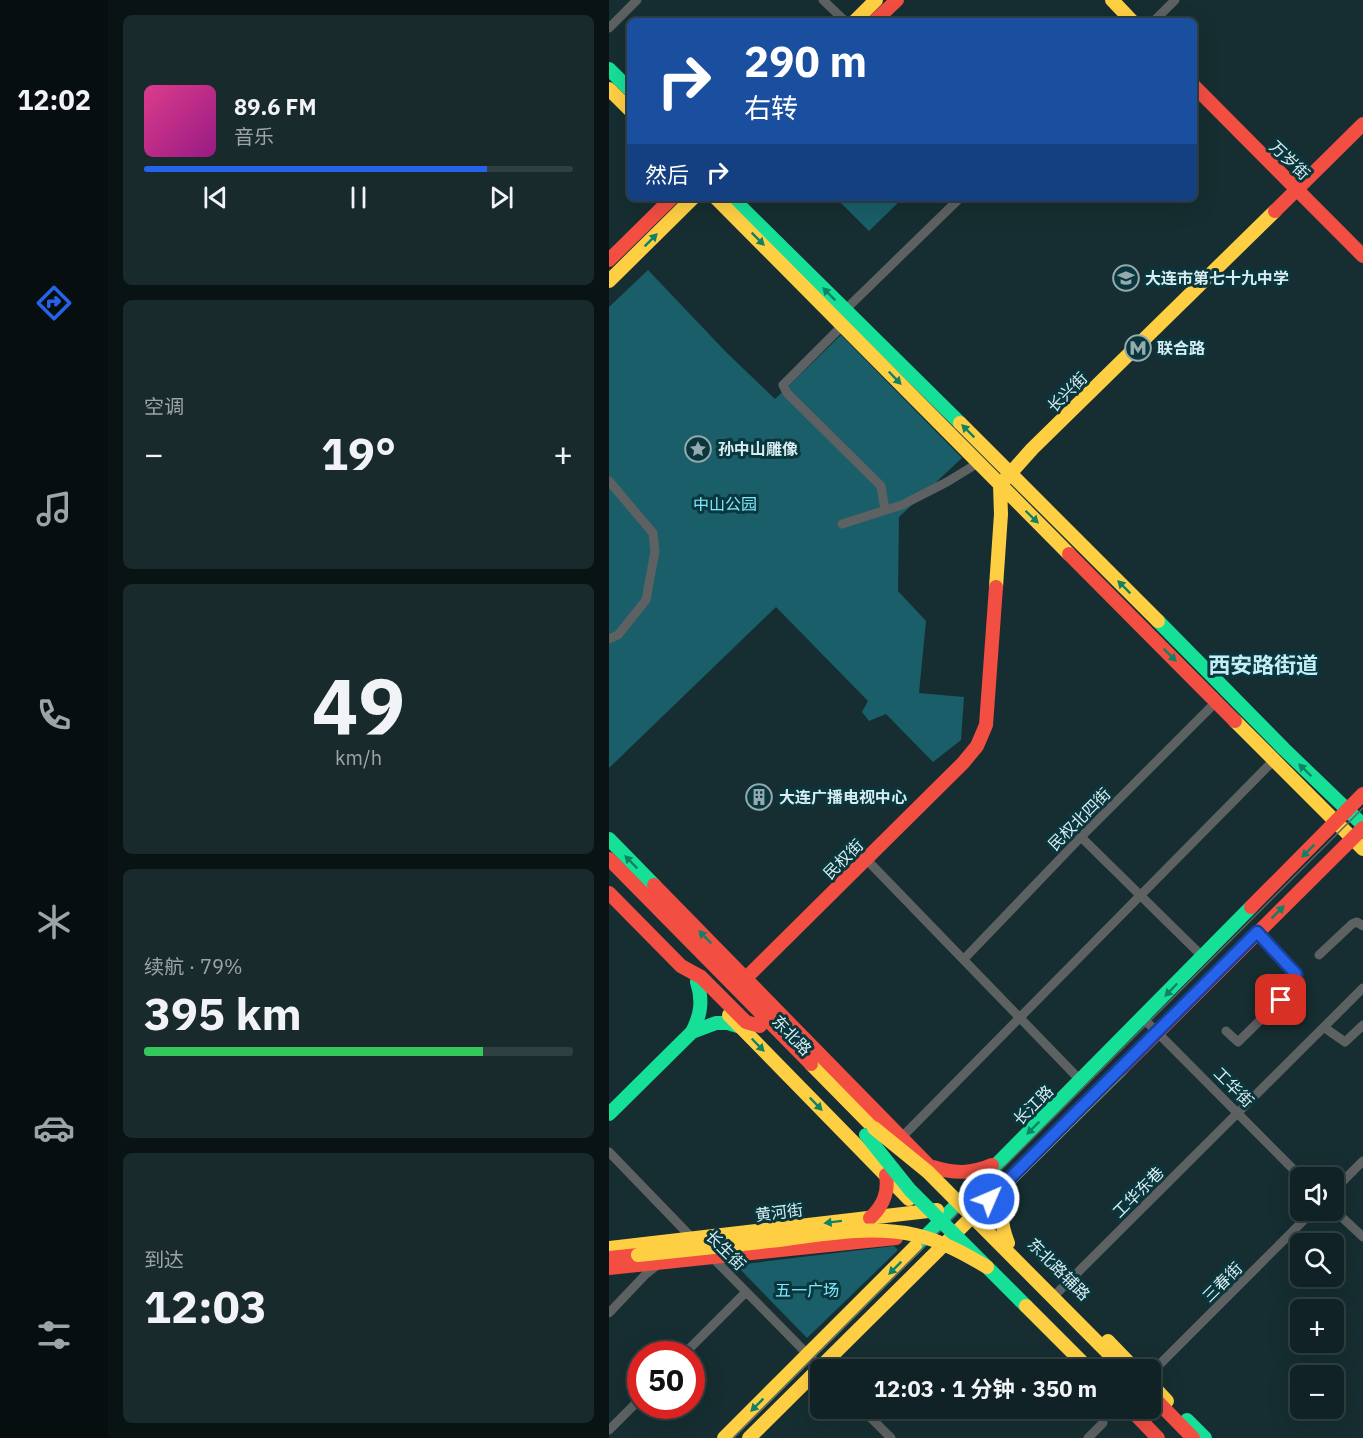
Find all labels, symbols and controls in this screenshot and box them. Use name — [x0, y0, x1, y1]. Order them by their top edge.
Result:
text: 290 m — [744, 34, 867, 89]
icon: right — [645, 42, 723, 120]
text: 12:02 — [17, 82, 91, 117]
text: 右转 — [744, 90, 798, 125]
text: 89.6 FM — [234, 92, 317, 121]
text: 音乐 — [234, 123, 274, 150]
street label: 万岁街 — [1266, 136, 1314, 184]
icon: right — [701, 156, 734, 189]
text: 然后 — [645, 160, 689, 189]
icon: previous — [199, 181, 232, 214]
icon: pause — [342, 181, 375, 214]
icon: next — [485, 181, 518, 214]
one-way arrow — [750, 232, 764, 246]
one-way arrow — [643, 233, 657, 247]
school or university icon: 大连市第七十九中学 — [1111, 263, 1141, 293]
place label: 大连市第七十九中学 — [1145, 268, 1289, 288]
icon: directions — [33, 282, 75, 324]
one-way arrow — [823, 288, 837, 302]
metro station icon: 联合路 — [1123, 333, 1153, 363]
place label: 联合路 — [1157, 338, 1205, 358]
street label: 长兴街 — [1043, 368, 1091, 416]
one-way arrow — [887, 371, 901, 385]
text: 空调 — [144, 393, 184, 420]
text: 19° — [321, 424, 396, 482]
one-way arrow — [962, 425, 976, 439]
text: − — [144, 432, 164, 475]
text: + — [553, 432, 573, 475]
place icon: 孙中山雕像 — [683, 434, 713, 464]
place label: 孙中山雕像 — [718, 439, 798, 459]
icon: music — [33, 488, 75, 530]
park label: 中山公园 — [693, 494, 757, 514]
one-way arrow — [1024, 509, 1038, 523]
one-way arrow — [1117, 580, 1131, 594]
one-way arrow — [1162, 647, 1176, 661]
district label: 西安路街道 — [1208, 650, 1318, 679]
text: 49 — [312, 654, 405, 755]
icon: phone — [33, 694, 75, 736]
text: km/h — [335, 744, 382, 771]
one-way arrow — [1298, 763, 1313, 777]
building icon: 大连广播电视中心 — [744, 782, 774, 812]
street label: 民权北四街 — [1044, 784, 1114, 854]
place label: 大连广播电视中心 — [779, 787, 907, 807]
street label: 民权街 — [819, 835, 867, 883]
one-way arrow — [1301, 844, 1315, 859]
one-way arrow — [625, 855, 639, 869]
icon: climate — [33, 901, 75, 943]
one-way arrow — [1270, 905, 1285, 919]
one-way arrow — [698, 930, 712, 944]
text: 续航 · 79% — [144, 953, 243, 980]
pin — [1255, 974, 1306, 1025]
one-way arrow — [1164, 983, 1178, 997]
icon: arrive — [1264, 983, 1297, 1016]
text: 395 km — [144, 984, 302, 1042]
street label: 东北路 — [768, 1011, 816, 1059]
one-way arrow — [751, 1037, 765, 1052]
street label: 工华街 — [1210, 1063, 1258, 1111]
street label: 长江路 — [1009, 1081, 1057, 1129]
one-way arrow — [809, 1097, 823, 1112]
icon: car — [33, 1107, 75, 1149]
one-way arrow — [1026, 1121, 1041, 1135]
street label: 工华东巷 — [1108, 1162, 1168, 1222]
position arrow — [957, 1167, 1021, 1231]
map controls — [1290, 1167, 1344, 1419]
button: sound — [1290, 1167, 1344, 1221]
street label: 黄河街 — [754, 1199, 804, 1225]
one-way arrow — [823, 1217, 842, 1227]
street label: 长生街 — [702, 1226, 750, 1274]
button: search — [1290, 1233, 1344, 1287]
street label: 东北路辅路 — [1024, 1234, 1094, 1304]
text: 到达 — [144, 1246, 184, 1273]
street label: 三春街 — [1198, 1258, 1246, 1306]
one-way arrow — [889, 1260, 903, 1274]
text: 12:03 — [144, 1277, 267, 1335]
park label: 五一广场 — [775, 1280, 839, 1300]
button: + — [1290, 1299, 1344, 1353]
icon: filters — [33, 1314, 75, 1356]
speed limit sign: 50 — [627, 1341, 705, 1419]
button: − — [1290, 1365, 1344, 1419]
text: 12:03 · 1 分钟 · 350 m — [874, 1374, 1097, 1403]
one-way arrow — [750, 1398, 764, 1412]

